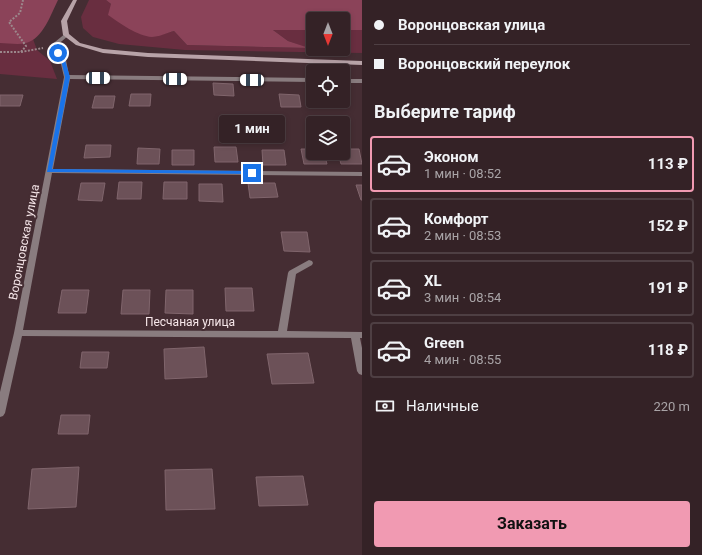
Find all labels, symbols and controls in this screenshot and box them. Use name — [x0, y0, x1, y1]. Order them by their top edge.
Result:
north arrow — [306, 12, 350, 56]
map controls — [306, 12, 350, 160]
text: Воронцовская улица — [398, 16, 545, 34]
route start — [49, 44, 67, 62]
text: Воронцовский переулок — [398, 55, 570, 73]
button: locate — [306, 64, 350, 108]
car — [86, 72, 110, 84]
car — [163, 73, 187, 85]
car — [240, 74, 264, 86]
text: Выберите тариф — [374, 101, 516, 122]
callout: 1 мин — [219, 115, 285, 143]
button: layers — [306, 116, 350, 160]
text: 1 мин — [234, 121, 270, 136]
icon: car — [376, 146, 412, 182]
text: Эконом — [424, 148, 479, 166]
text: 113 ₽ — [648, 155, 688, 173]
route end — [243, 164, 261, 182]
text: 1 мин · 08:52 — [424, 166, 501, 181]
street label: Воронцовская улица — [6, 183, 42, 301]
icon: car — [376, 208, 412, 244]
text: Комфорт — [424, 210, 488, 228]
text: 152 ₽ — [648, 217, 688, 235]
text: 2 мин · 08:53 — [424, 228, 501, 243]
icon: car — [376, 270, 412, 306]
text: XL — [424, 272, 442, 290]
text: 191 ₽ — [648, 279, 688, 297]
text: 3 мин · 08:54 — [424, 290, 501, 305]
street label: Песчаная улица — [145, 315, 235, 329]
icon: car — [376, 332, 412, 368]
text: Green — [424, 334, 464, 352]
text: 118 ₽ — [648, 341, 688, 359]
text: 4 мин · 08:55 — [424, 352, 501, 367]
icon: cash — [374, 395, 396, 417]
text: Наличные — [406, 397, 479, 415]
text: 220 m — [653, 399, 690, 414]
button: Заказать — [374, 501, 690, 547]

